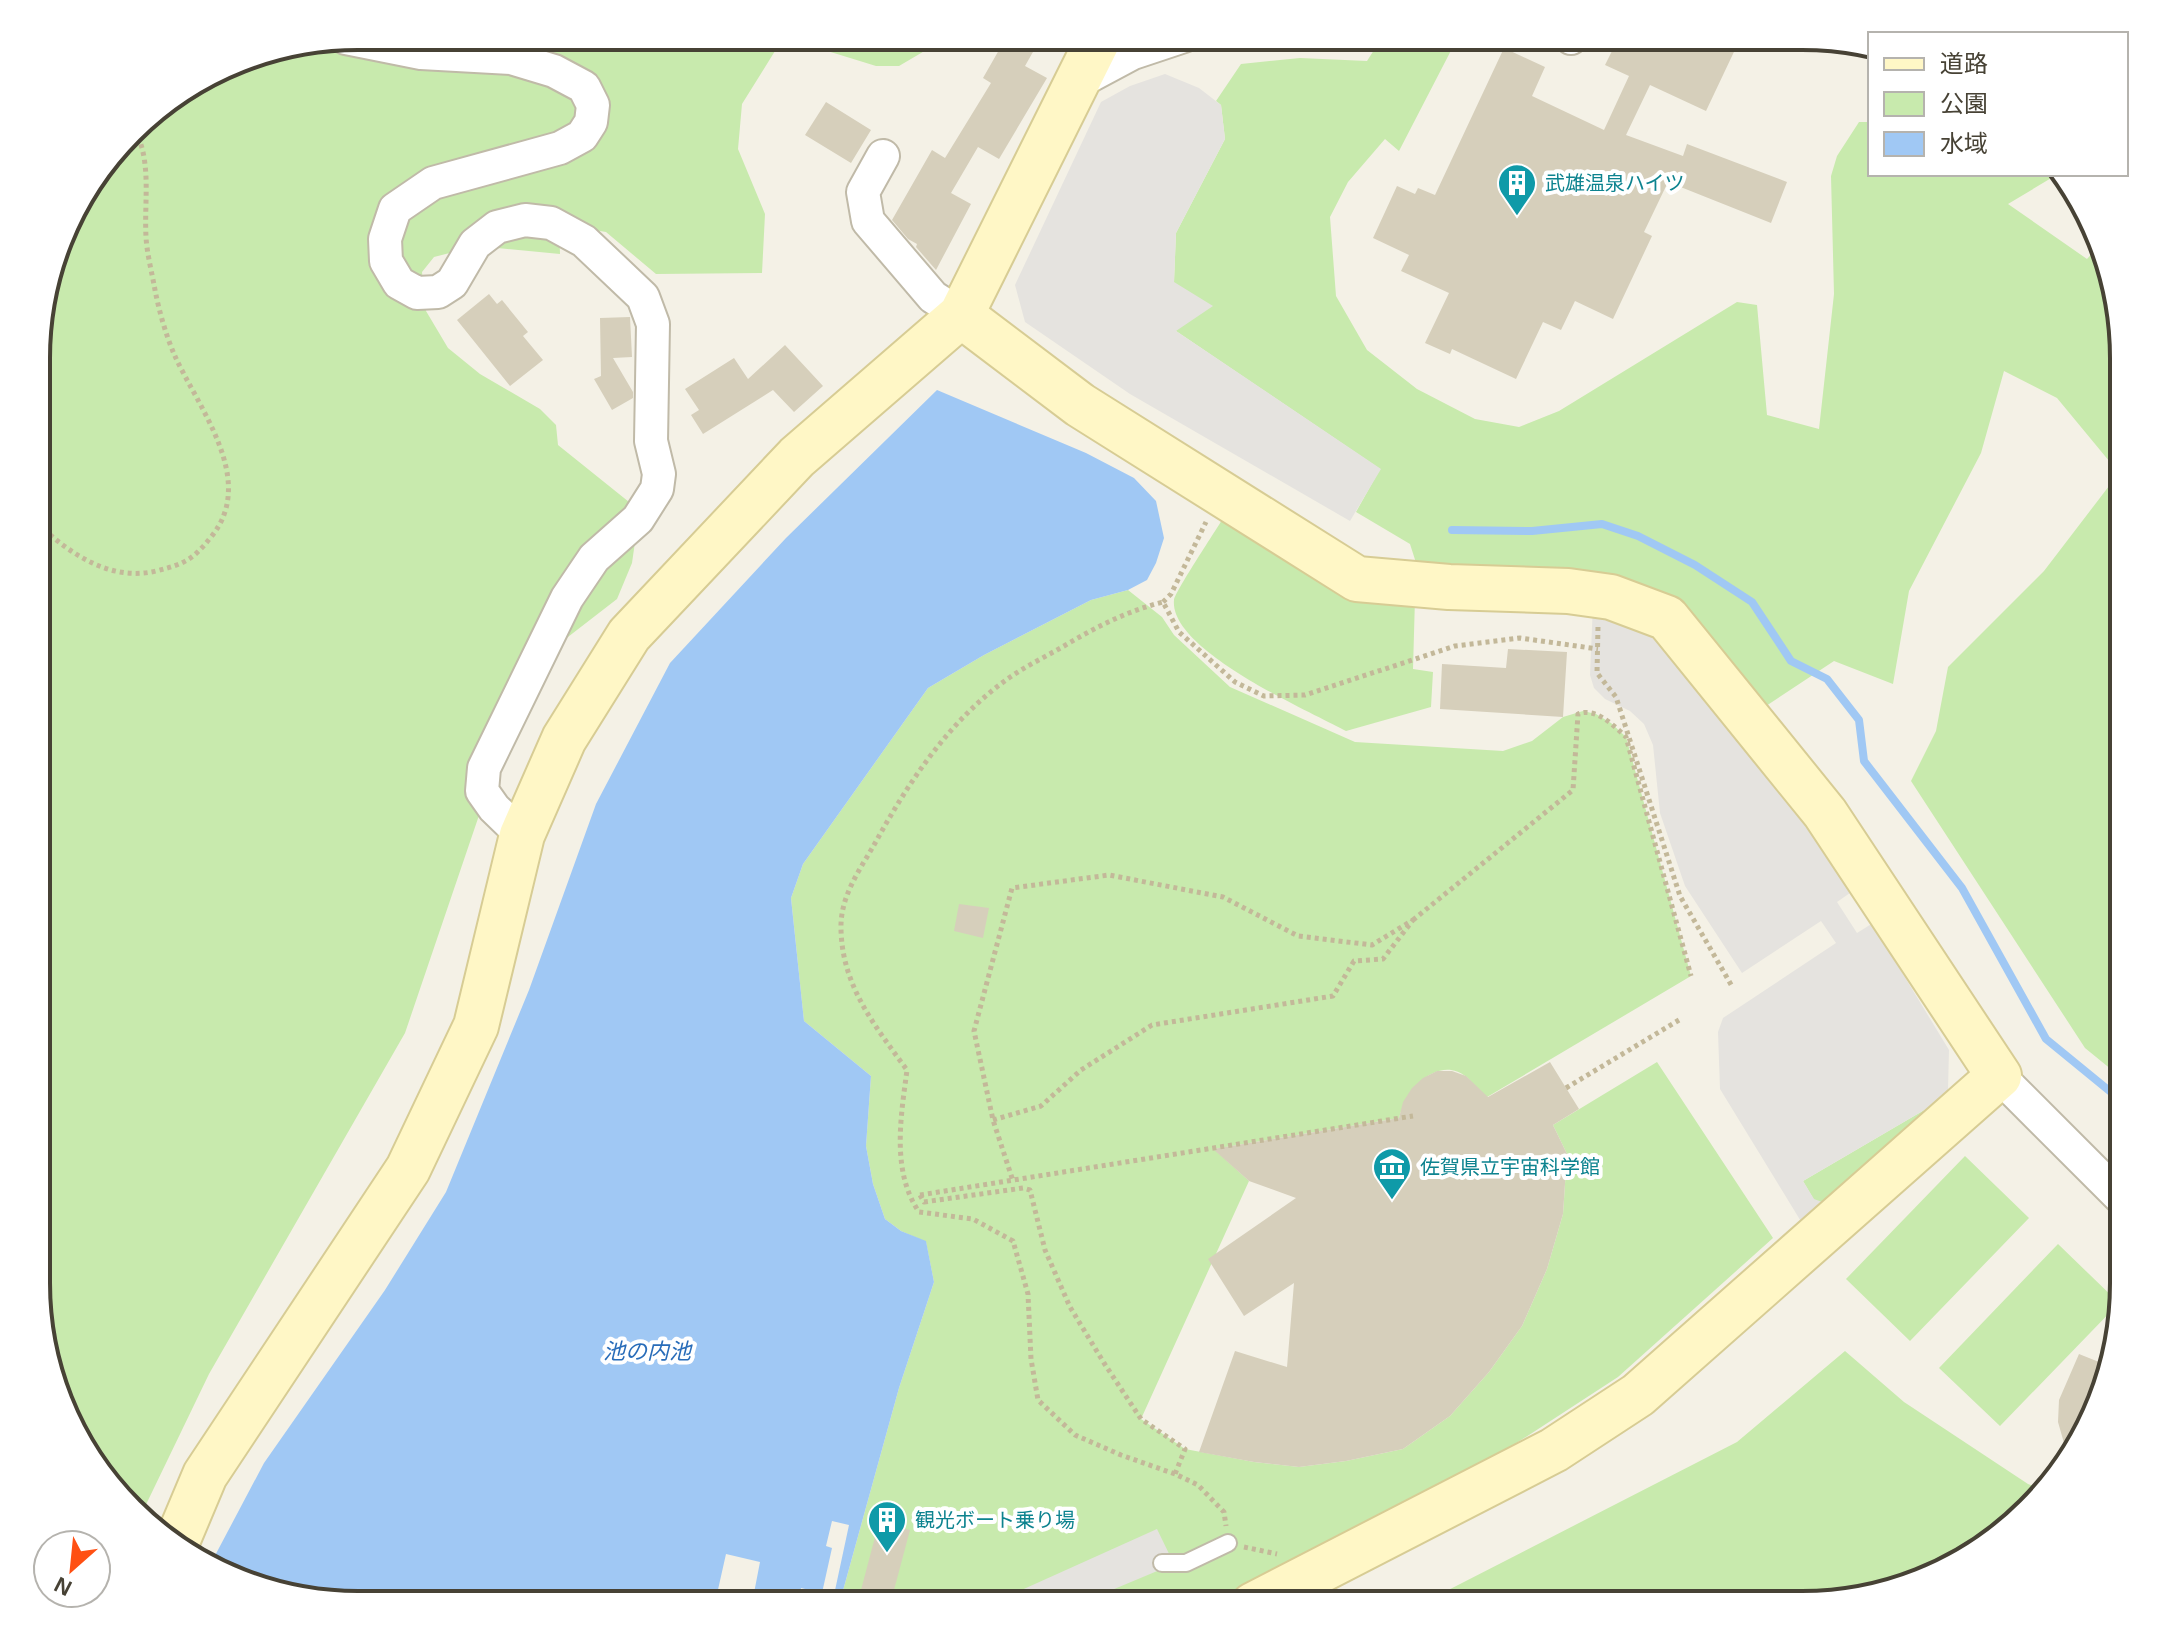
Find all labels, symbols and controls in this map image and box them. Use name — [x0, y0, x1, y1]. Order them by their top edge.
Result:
legend — [1868, 32, 2128, 176]
text: 道路 — [1940, 50, 1988, 77]
text: 公園 — [1940, 90, 1988, 117]
text: 水域 — [1940, 130, 1988, 157]
building icon: 武雄温泉ハイツ — [1496, 162, 1538, 217]
place label: 武雄温泉ハイツ — [1545, 172, 1685, 194]
museum icon: 佐賀県立宇宙科学館 — [1371, 1146, 1413, 1201]
place label: 佐賀県立宇宙科学館 — [1420, 1156, 1600, 1178]
water label: 池の内池 — [603, 1339, 693, 1364]
building icon: 観光ボート乗り場 — [866, 1499, 908, 1554]
place label: 観光ボート乗り場 — [915, 1509, 1075, 1531]
north arrow — [32, 1529, 112, 1609]
text: N — [50, 1572, 76, 1601]

